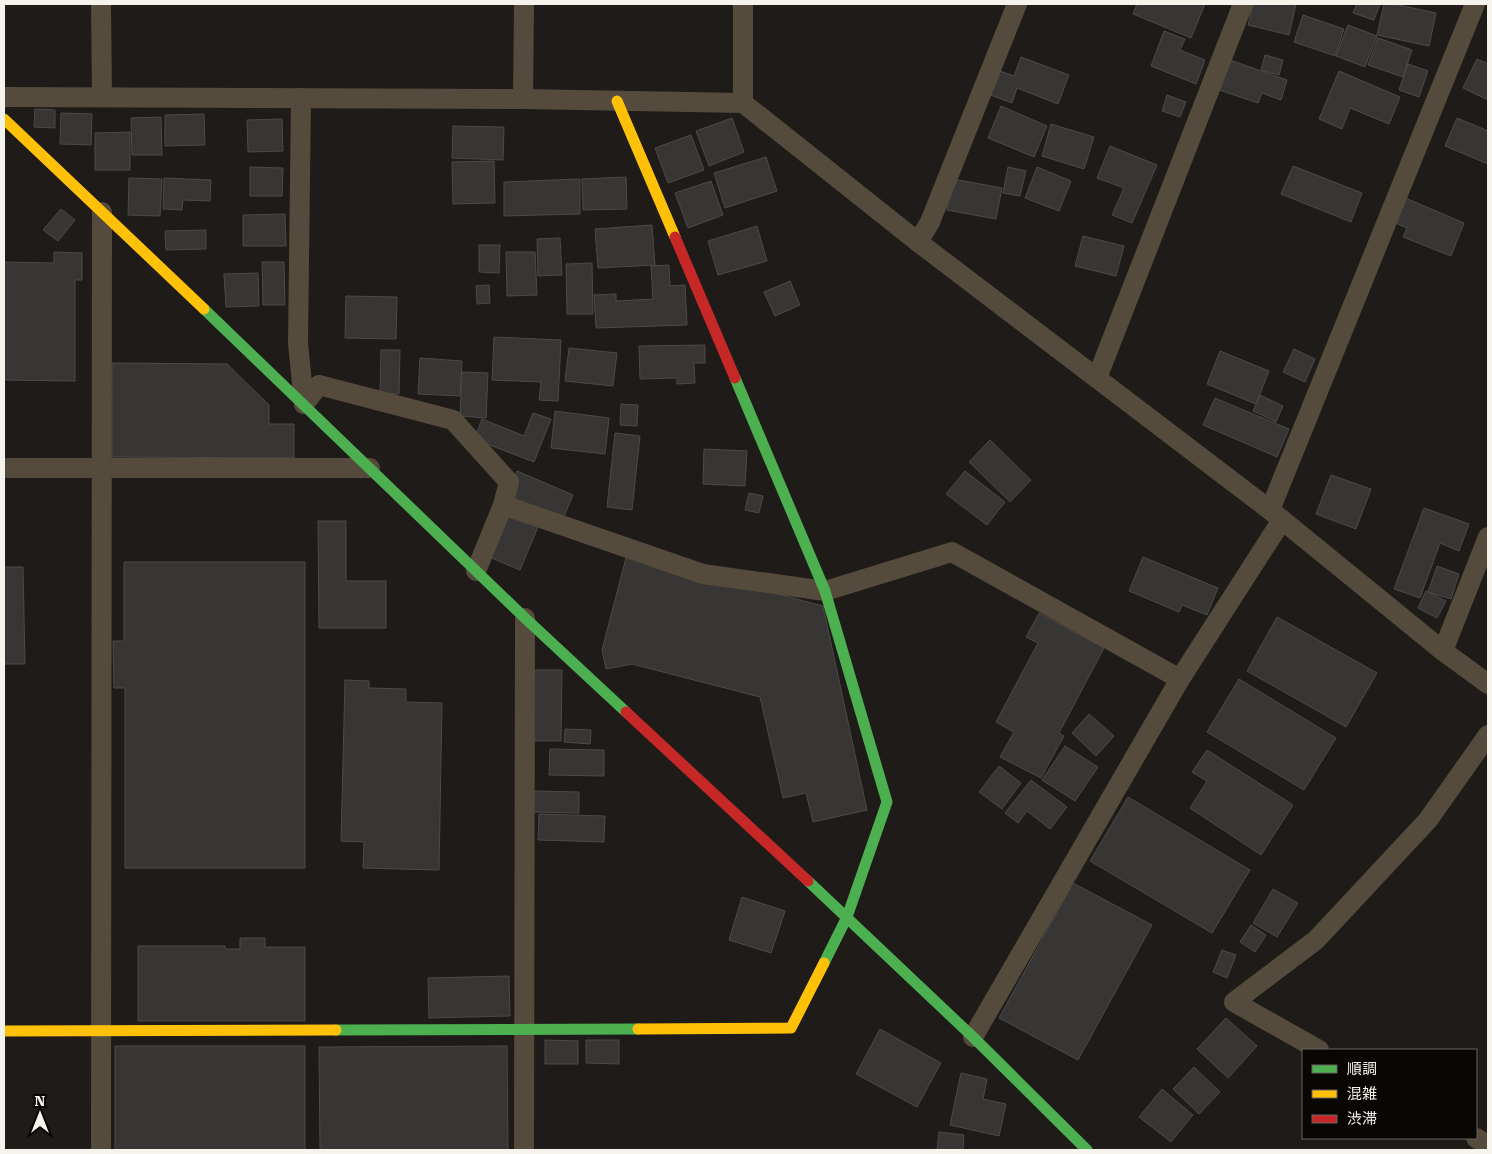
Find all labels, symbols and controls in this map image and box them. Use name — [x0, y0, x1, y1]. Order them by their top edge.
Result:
legend — [1302, 1049, 1477, 1139]
text: 順調 — [1347, 1060, 1377, 1078]
text: 混雑 — [1347, 1085, 1377, 1103]
north arrow — [15, 1089, 65, 1139]
text: N — [35, 1093, 46, 1109]
text: 渋滞 — [1347, 1110, 1377, 1128]

